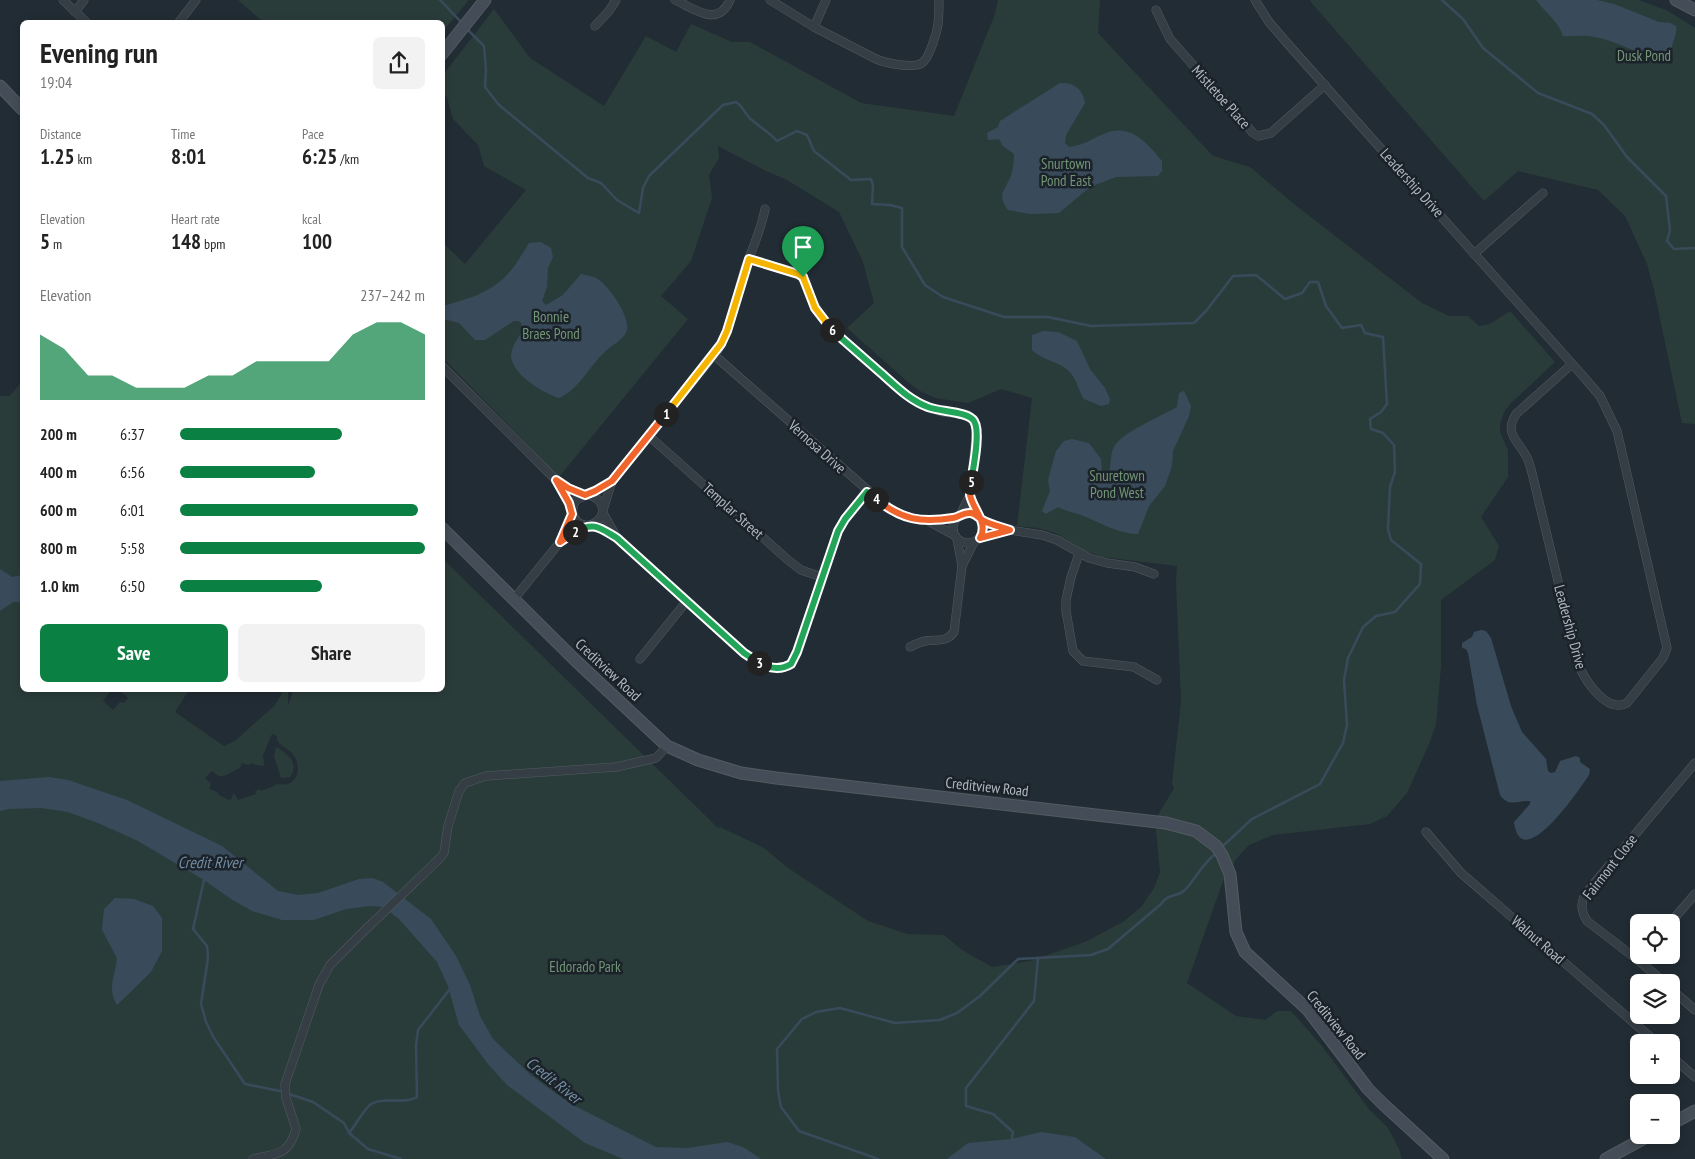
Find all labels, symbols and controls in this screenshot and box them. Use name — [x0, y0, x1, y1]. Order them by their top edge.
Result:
text: Evening run — [40, 34, 158, 71]
button: share — [373, 37, 425, 89]
park label: Dusk Pond — [1617, 46, 1671, 65]
street label: Mistletoe Place — [1188, 61, 1255, 132]
text: 19:04 — [40, 72, 72, 92]
text: Distance — [40, 125, 81, 143]
text: Time — [171, 125, 195, 143]
text: Pace — [302, 125, 324, 143]
text: 1.25 — [40, 143, 75, 170]
text: 8:01 — [171, 143, 206, 170]
text: 6:25 — [302, 143, 337, 170]
street label: Leadership Drive — [1376, 144, 1448, 221]
text: km — [75, 150, 92, 168]
text: /km — [337, 150, 359, 168]
park label: Snurtown Pond East — [1041, 154, 1091, 190]
text: Elevation — [40, 210, 85, 228]
text: Heart rate — [171, 210, 220, 228]
text: kcal — [302, 210, 321, 228]
pin — [782, 226, 824, 277]
text: 5 — [40, 228, 50, 255]
text: 148 — [171, 228, 201, 255]
text: 100 — [302, 228, 332, 255]
icon: arrive — [789, 233, 817, 261]
text: m — [50, 235, 62, 253]
text: bpm — [201, 235, 225, 253]
text: Elevation — [40, 285, 91, 305]
text: 237–242 m — [360, 285, 425, 305]
park label: Bonnie Braes Pond — [522, 307, 580, 343]
pin: 6 — [820, 318, 844, 342]
text: 6 — [829, 321, 836, 339]
pin: 1 — [654, 402, 678, 426]
text: 1 — [663, 405, 670, 423]
street label: Vernosa Drive — [784, 415, 850, 477]
text: 200 m — [40, 424, 77, 444]
text: 6:37 — [120, 424, 145, 444]
text: 400 m — [40, 462, 77, 482]
text: 6:56 — [120, 462, 145, 482]
park label: Snuretown Pond West — [1089, 466, 1145, 502]
pin: 5 — [958, 470, 984, 494]
text: 5 — [968, 473, 975, 491]
street label: Templar Street — [699, 478, 768, 543]
pin: 4 — [864, 486, 888, 512]
text: 4 — [873, 490, 880, 508]
text: 600 m — [40, 500, 77, 520]
text: 6:01 — [120, 500, 145, 520]
pin: 2 — [562, 520, 588, 544]
text: 2 — [572, 523, 579, 541]
text: 800 m — [40, 538, 77, 558]
text: 5:58 — [120, 538, 145, 558]
text: 1.0 km — [40, 576, 79, 596]
text: 6:50 — [120, 576, 145, 596]
street label: Leadership Drive — [1550, 583, 1591, 671]
button: Save — [40, 624, 228, 682]
button: Share — [238, 624, 425, 682]
street label: Creditview Road — [571, 634, 645, 705]
pin: 3 — [746, 650, 772, 676]
text: 3 — [756, 654, 763, 672]
street label: Creditview Road — [945, 773, 1029, 800]
street label: Fairmont Close — [1578, 830, 1641, 903]
water label: Credit River — [178, 852, 245, 872]
street label: Walnut Road — [1508, 911, 1569, 968]
map controls — [1630, 914, 1680, 1144]
button: locate — [1630, 914, 1680, 964]
park label: Eldorado Park — [549, 957, 621, 976]
button: layers — [1630, 974, 1680, 1024]
street label: Creditview Road — [1303, 986, 1370, 1063]
button: + — [1630, 1034, 1680, 1084]
water label: Credit River — [522, 1052, 588, 1109]
button: − — [1630, 1094, 1680, 1144]

